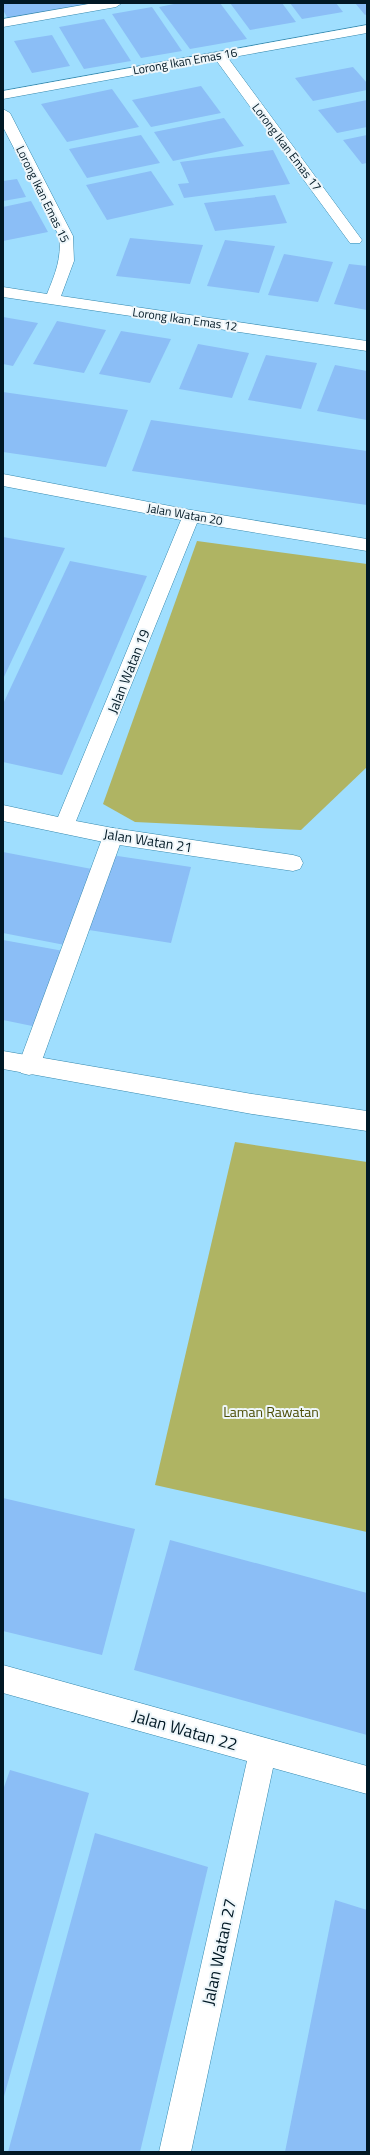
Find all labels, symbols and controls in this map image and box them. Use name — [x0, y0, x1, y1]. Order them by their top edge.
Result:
street label: Lorong Ikan Emas 16 — [131, 42, 239, 80]
street label: Lorong Ikan Emas 17 — [248, 99, 326, 195]
street label: Lorong Ikan Emas 15 — [11, 142, 75, 246]
street label: Lorong Ikan Emas 12 — [131, 302, 239, 336]
street label: Jalan Watan 20 — [146, 498, 225, 530]
street label: Jalan Watan 19 — [102, 626, 155, 716]
street label: Jalan Watan 21 — [102, 823, 194, 857]
park label: Laman Rawatan — [223, 1401, 319, 1422]
street label: Jalan Watan 22 — [129, 1703, 241, 1757]
street label: Jalan Watan 27 — [195, 1896, 243, 2008]

